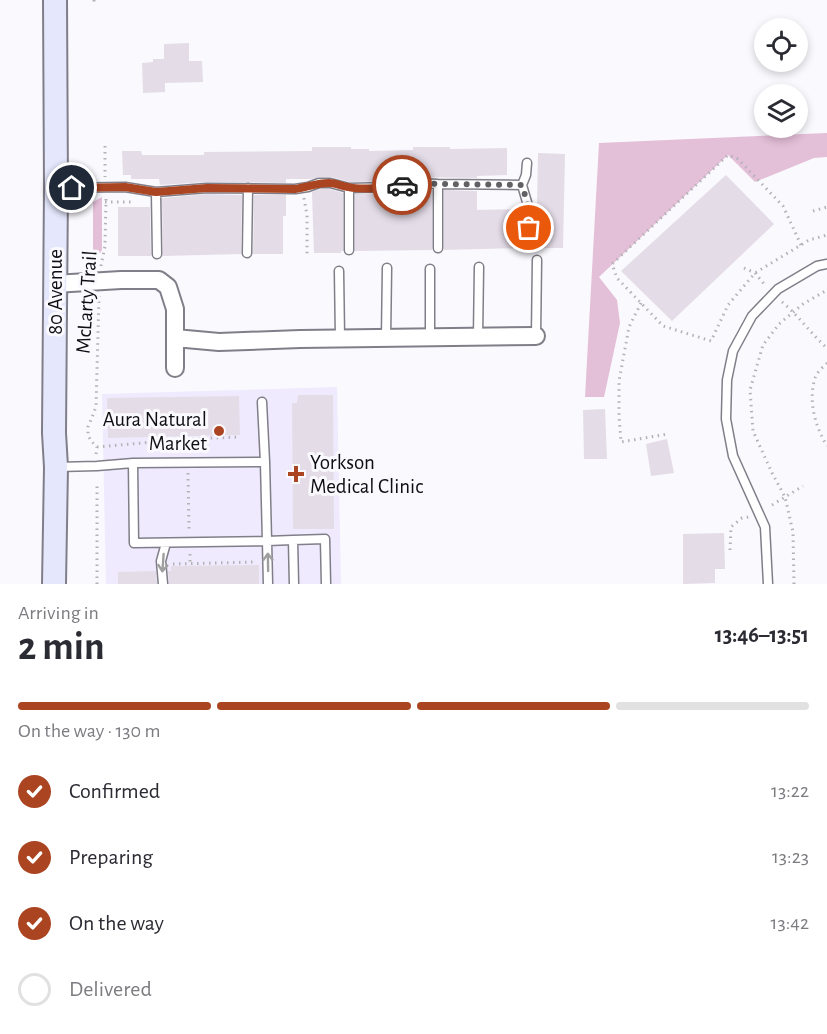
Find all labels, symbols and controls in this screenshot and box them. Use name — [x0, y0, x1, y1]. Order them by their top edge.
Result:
map controls — [754, 18, 808, 138]
button: locate — [754, 18, 808, 72]
button: layers — [754, 84, 808, 138]
courier — [372, 155, 432, 215]
pin — [46, 162, 97, 213]
icon: car — [386, 169, 419, 202]
icon: home — [55, 171, 88, 204]
pin — [503, 202, 554, 253]
icon: bag — [512, 211, 545, 244]
street label: 80 Avenue — [45, 249, 66, 335]
street label: McLarty Trail — [72, 250, 101, 354]
place label: Aura Natural Market — [103, 409, 207, 454]
marker: Aura Natural Market — [212, 424, 226, 438]
place label: Yorkson Medical Clinic — [310, 452, 423, 497]
marker: Yorkson Medical Clinic — [287, 465, 305, 483]
one-way arrow — [157, 553, 168, 573]
one-way arrow — [262, 553, 274, 573]
text: Arriving in — [18, 603, 99, 623]
text: 13:46–13:51 — [715, 624, 809, 646]
text: 2 min — [18, 628, 105, 667]
text: On the way · 130 m — [18, 721, 160, 741]
icon: check — [18, 775, 51, 808]
text: Confirmed — [69, 780, 160, 802]
text: 13:22 — [771, 781, 809, 801]
icon: check — [18, 841, 51, 874]
text: Preparing — [69, 846, 153, 868]
text: 13:23 — [772, 847, 809, 867]
icon: check — [18, 907, 51, 940]
text: On the way — [69, 912, 164, 934]
text: 13:42 — [771, 913, 809, 933]
text: Delivered — [69, 978, 152, 1000]

